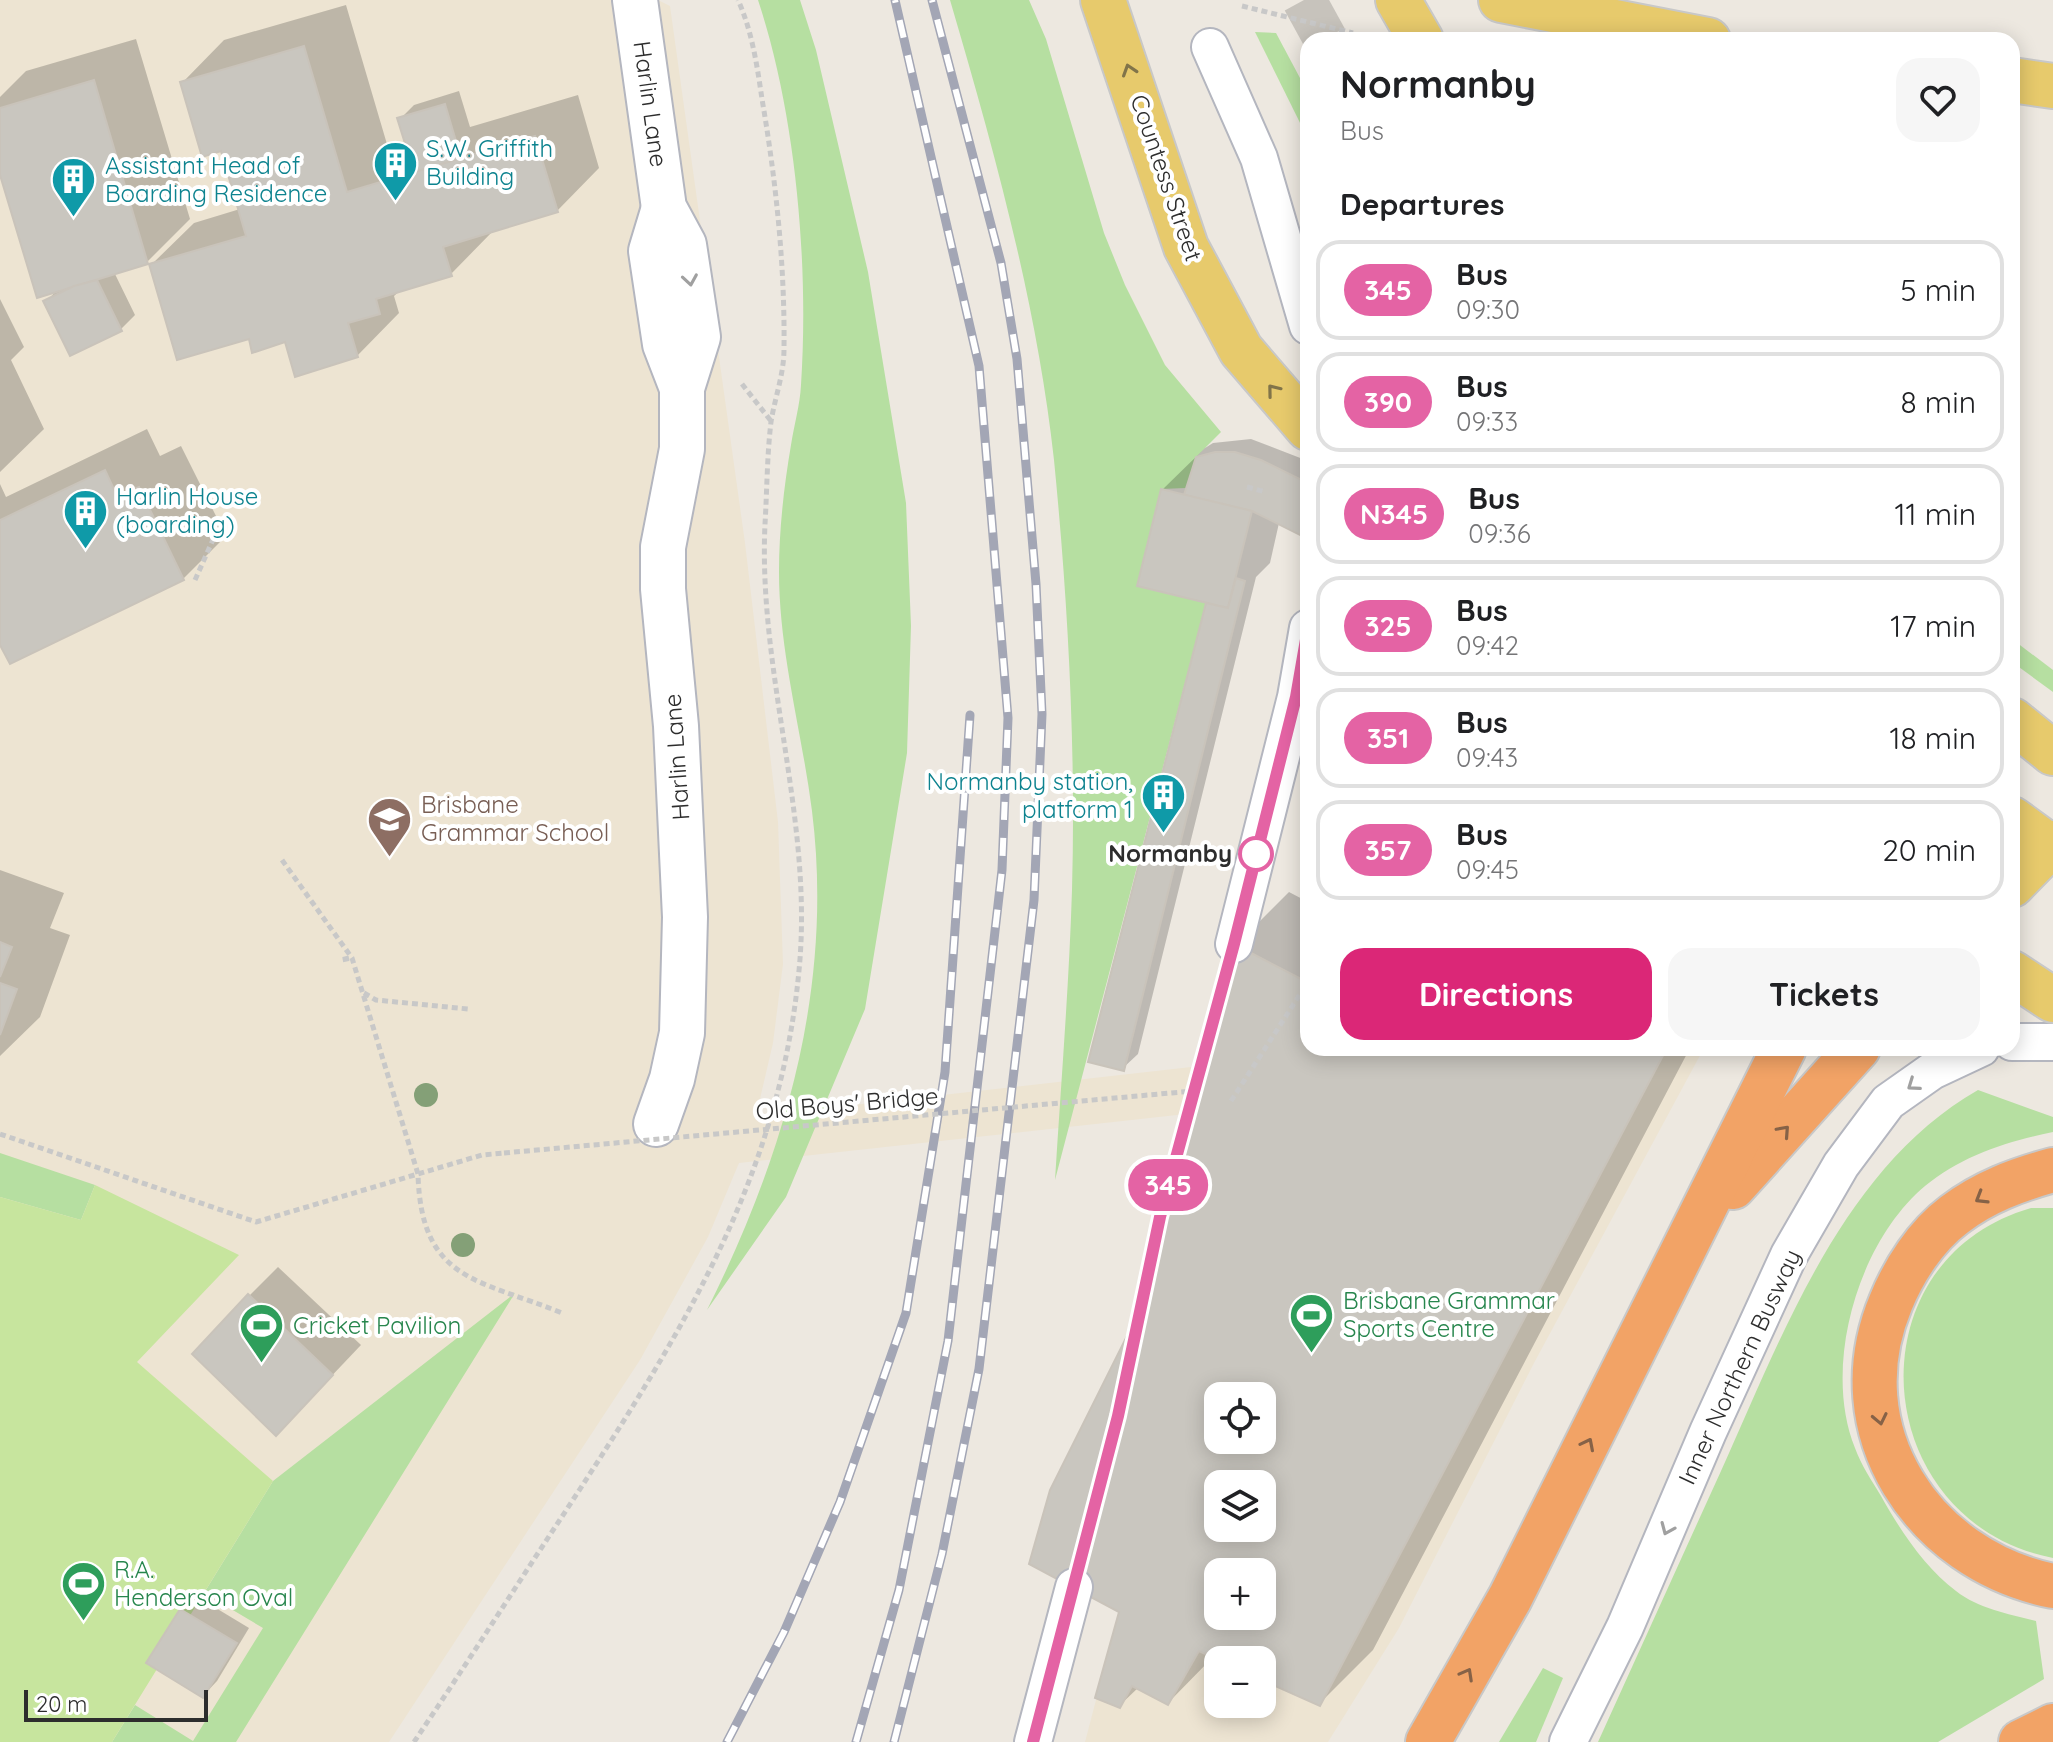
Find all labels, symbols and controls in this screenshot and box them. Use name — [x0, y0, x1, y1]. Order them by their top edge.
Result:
street label: Harlin Lane — [627, 39, 675, 169]
button: heart — [1896, 58, 1980, 142]
text: Normanby — [1340, 60, 1536, 108]
one-way arrow — [1123, 64, 1139, 78]
street label: Countess Street — [1124, 91, 1209, 265]
text: Bus — [1340, 114, 1384, 147]
place label: S.W. Griffith Building — [426, 133, 553, 191]
building icon: S.W. Griffith Building — [371, 139, 419, 202]
place label: Assistant Head of Boarding Residence — [105, 150, 327, 208]
building icon: Assistant Head of Boarding Residence — [50, 156, 98, 219]
text: Departures — [1340, 185, 1505, 223]
text: Bus — [1456, 255, 1508, 293]
text: 5 min — [1900, 271, 1976, 309]
text: 345 — [1364, 272, 1412, 307]
one-way arrow — [681, 273, 698, 287]
text: 09:30 — [1456, 293, 1520, 326]
text: Bus — [1456, 367, 1508, 405]
text: 8 min — [1900, 383, 1976, 421]
one-way arrow — [1269, 384, 1283, 399]
text: 390 — [1364, 384, 1412, 419]
text: 09:33 — [1456, 405, 1518, 438]
text: Bus — [1468, 479, 1520, 517]
place label: Harlin House (boarding) — [116, 481, 258, 539]
building icon: Harlin House (boarding) — [61, 487, 109, 550]
text: 11 min — [1894, 495, 1976, 533]
text: N345 — [1360, 496, 1428, 531]
text: 09:36 — [1468, 517, 1531, 550]
text: Bus — [1456, 591, 1508, 629]
text: 17 min — [1890, 607, 1976, 645]
text: 325 — [1364, 608, 1412, 643]
text: 09:42 — [1456, 629, 1519, 662]
street label: Harlin Lane — [657, 693, 695, 821]
text: Bus — [1456, 703, 1508, 741]
text: 18 min — [1889, 719, 1976, 757]
text: 351 — [1367, 720, 1409, 755]
text: 09:43 — [1456, 741, 1518, 774]
place label: Normanby station, platform 1 — [927, 766, 1133, 824]
building icon: Normanby station, platform 1 — [1140, 772, 1188, 835]
place label: Brisbane Grammar School — [421, 789, 609, 847]
school or university icon: Brisbane Grammar School — [366, 795, 414, 858]
text: Bus — [1456, 815, 1508, 853]
text: 20 min — [1882, 831, 1976, 869]
text: 357 — [1365, 832, 1411, 867]
marker: Normanby — [1239, 837, 1273, 871]
place label: Normanby — [1108, 838, 1232, 868]
text: 09:45 — [1456, 853, 1519, 886]
button: Directions — [1340, 948, 1652, 1040]
button: Tickets — [1668, 948, 1980, 1040]
one-way arrow — [1907, 1075, 1921, 1090]
street label: Old Boys' Bridge — [754, 1080, 940, 1126]
one-way arrow — [1774, 1125, 1788, 1140]
line badge: 345 — [1122, 1159, 1214, 1211]
text: 345 — [1144, 1167, 1192, 1202]
one-way arrow — [1975, 1188, 1990, 1204]
street label: Inner Northern Busway — [1671, 1244, 1807, 1489]
place label: Brisbane Grammar Sports Centre — [1343, 1285, 1555, 1343]
sports icon: Brisbane Grammar Sports Centre — [1288, 1291, 1336, 1354]
sports icon: Cricket Pavilion — [238, 1302, 286, 1365]
place label: Cricket Pavilion — [293, 1310, 461, 1340]
map controls — [1204, 1382, 1276, 1718]
button: locate — [1204, 1382, 1276, 1454]
one-way arrow — [1870, 1412, 1887, 1426]
one-way arrow — [1578, 1438, 1594, 1453]
button: layers — [1204, 1470, 1276, 1542]
one-way arrow — [1661, 1520, 1677, 1535]
place label: R.A. Henderson Oval — [114, 1554, 293, 1612]
button: + — [1204, 1558, 1276, 1630]
sports icon: R.A. Henderson Oval — [59, 1560, 107, 1623]
button: − — [1204, 1646, 1276, 1718]
one-way arrow — [1457, 1669, 1473, 1683]
scale bar — [24, 1686, 208, 1722]
text: 20 m — [36, 1690, 87, 1718]

